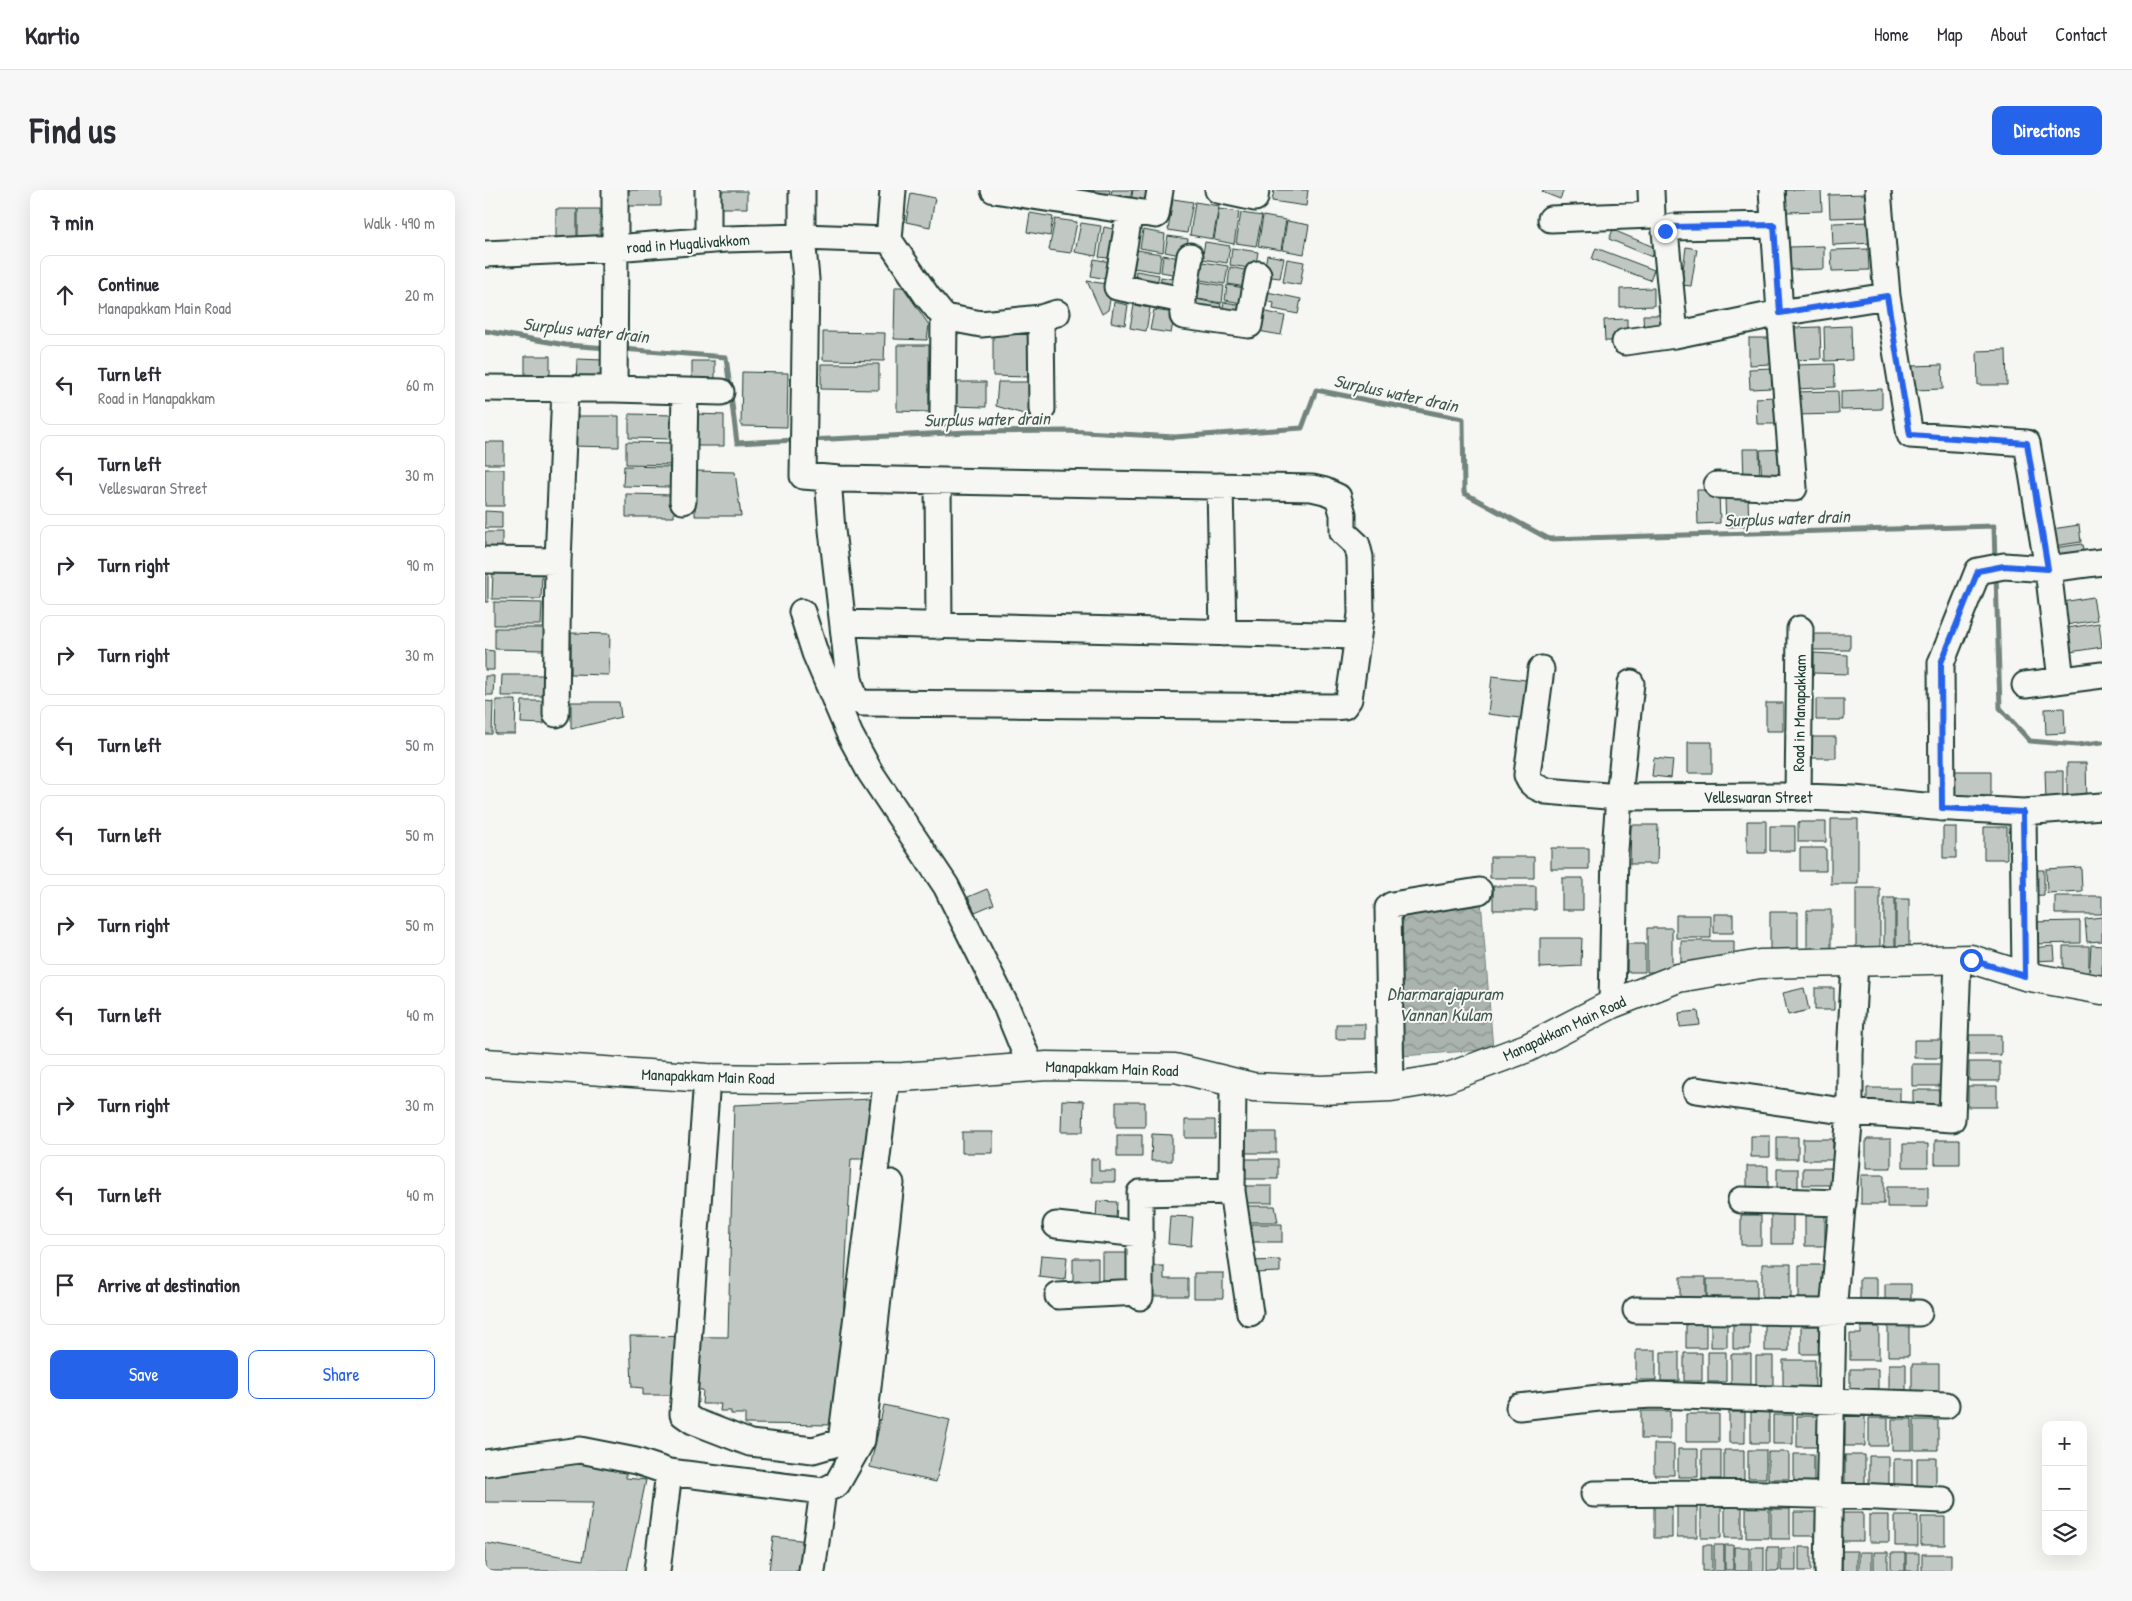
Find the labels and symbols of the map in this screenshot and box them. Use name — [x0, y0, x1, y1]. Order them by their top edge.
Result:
route end — [1654, 220, 1677, 243]
street label: road in Mugalivakkom — [626, 228, 751, 258]
water label: Surplus water drain — [522, 311, 652, 349]
water label: Surplus water drain — [1332, 368, 1462, 419]
water label: Surplus water drain — [924, 405, 1052, 433]
water label: Surplus water drain — [1724, 503, 1852, 533]
street label: Road in Manapakkam — [1787, 654, 1811, 772]
street label: Velleswaran Street — [1703, 786, 1813, 808]
route start — [1960, 949, 1983, 972]
water label: Dharmarajapuram Vannan Kulam — [1387, 981, 1504, 1027]
street label: Manapakkam Main Road — [1499, 990, 1629, 1066]
street label: Manapakkam Main Road — [1045, 1055, 1179, 1081]
street label: Manapakkam Main Road — [641, 1063, 775, 1089]

